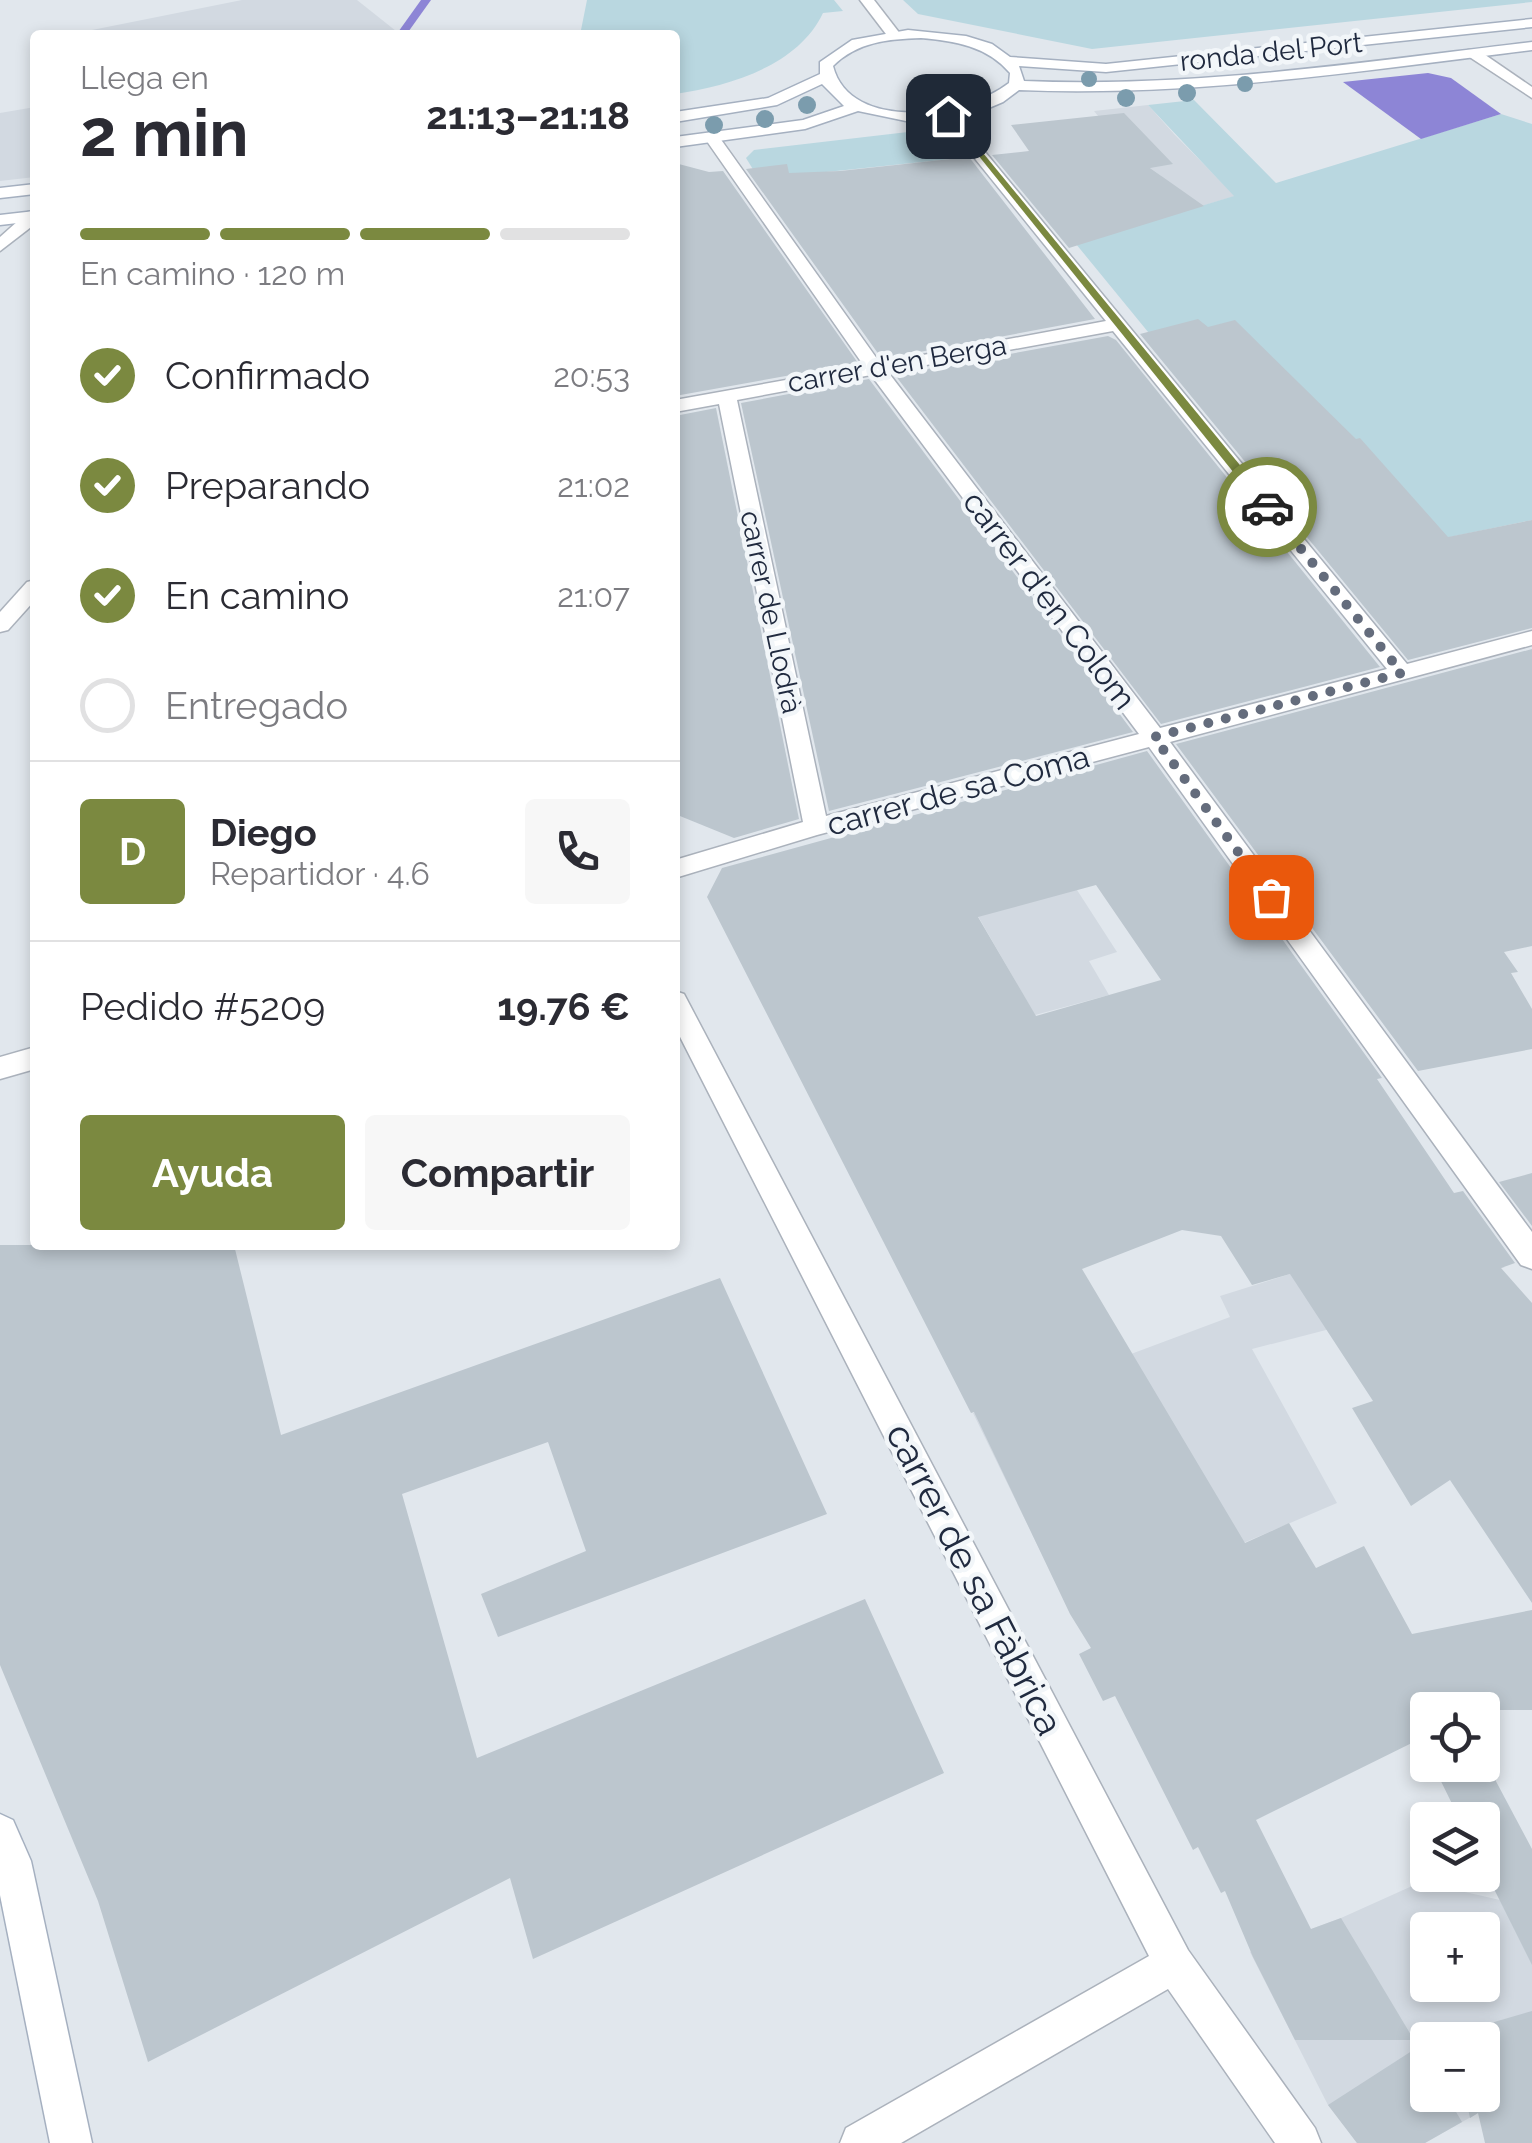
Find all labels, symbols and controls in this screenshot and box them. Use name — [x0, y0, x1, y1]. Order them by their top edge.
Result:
street label: ronda del Port — [1178, 26, 1364, 78]
text: Llega en — [80, 59, 209, 96]
pin — [906, 74, 991, 159]
icon: home — [921, 89, 976, 144]
text: 21:13–21:18 — [426, 93, 630, 138]
text: 2 min — [80, 95, 249, 171]
text: En camino · 120 m — [80, 255, 345, 292]
street label: carrer d'en Berga — [785, 329, 1009, 399]
icon: check — [80, 348, 135, 403]
text: Confirmado — [165, 353, 370, 398]
text: 20:53 — [553, 357, 630, 394]
courier — [1217, 457, 1317, 557]
icon: check — [80, 458, 135, 513]
text: Preparando — [165, 463, 370, 508]
text: 21:02 — [557, 467, 630, 504]
icon: car — [1240, 480, 1295, 535]
street label: carrer d'en Colom — [956, 484, 1144, 716]
street label: carrer de Llodrà — [733, 508, 809, 716]
icon: check — [80, 568, 135, 623]
text: En camino — [165, 573, 349, 618]
text: 21:07 — [557, 577, 630, 614]
text: Entregado — [165, 683, 348, 728]
street label: carrer de sa Coma — [823, 737, 1093, 843]
button: phone — [525, 799, 630, 904]
text: Diego — [210, 810, 317, 855]
text: D — [119, 829, 146, 874]
text: Repartidor · 4.6 — [210, 855, 430, 892]
pin — [1229, 855, 1314, 940]
icon: bag — [1244, 870, 1299, 925]
text: Pedido #5209 — [80, 984, 325, 1029]
text: 19.76 € — [497, 984, 630, 1029]
button: Ayuda — [80, 1115, 345, 1230]
button: Compartir — [365, 1115, 630, 1230]
street label: carrer de sa Fàbrica — [877, 1416, 1073, 1742]
map controls — [1410, 1692, 1500, 2112]
button: locate — [1410, 1692, 1500, 1782]
button: layers — [1410, 1802, 1500, 1892]
button: + — [1410, 1912, 1500, 2002]
button: − — [1410, 2022, 1500, 2112]

